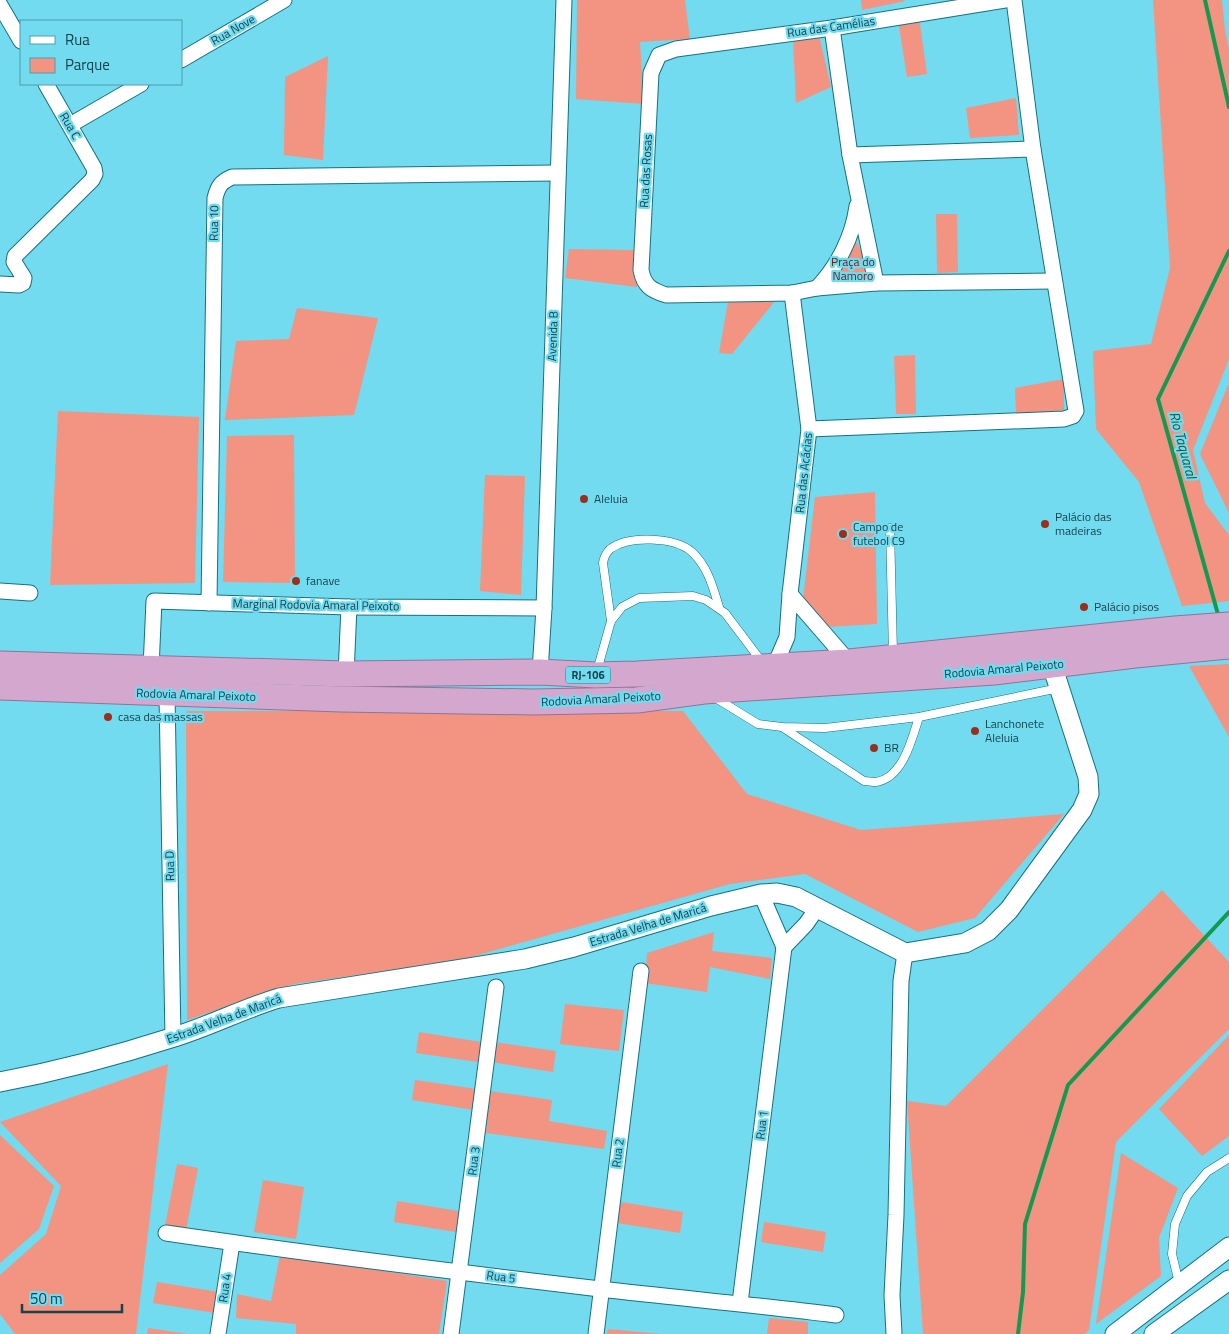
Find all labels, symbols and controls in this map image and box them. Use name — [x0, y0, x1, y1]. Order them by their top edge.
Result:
street label: Rua Nove — [207, 9, 258, 50]
street label: Rua das Camélias — [786, 11, 877, 42]
legend — [20, 20, 182, 85]
text: Rua — [65, 28, 90, 51]
text: Parque — [65, 53, 110, 76]
street label: Rua C — [55, 108, 86, 143]
street label: Rua das Rosas — [634, 133, 657, 208]
street label: Rua 10 — [204, 205, 223, 241]
park label: Praça do Namoro — [831, 252, 875, 285]
street label: Avenida B — [542, 311, 563, 361]
water label: Rio Taquaral — [1164, 409, 1203, 483]
street label: Rua das Acácias — [790, 431, 817, 514]
place label: Aleluia — [594, 489, 628, 508]
marker: Aleluia — [578, 493, 590, 505]
place label: Palácio das madeiras — [1055, 507, 1112, 540]
place label: Campo de futebol C9 — [853, 517, 905, 550]
marker: Palácio das madeiras — [1039, 518, 1051, 530]
marker: Campo de futebol C9 — [837, 528, 849, 540]
place label: fanave — [306, 571, 340, 590]
marker: fanave — [290, 575, 302, 587]
street label: Marginal Rodovia Amaral Peixoto — [232, 594, 400, 615]
place label: Palácio pisos — [1094, 597, 1160, 616]
marker: Palácio pisos — [1078, 601, 1090, 613]
street label: Rodovia Amaral Peixoto — [943, 654, 1065, 683]
road number: RJ-106 — [566, 666, 610, 684]
street label: Rodovia Amaral Peixoto — [136, 683, 256, 706]
street label: Rodovia Amaral Peixoto — [541, 686, 661, 711]
place label: casa das massas — [118, 707, 203, 726]
marker: casa das massas — [102, 711, 114, 723]
place label: Lanchonete Aleluia — [985, 714, 1044, 747]
marker: Lanchonete Aleluia — [969, 725, 981, 737]
place label: BR — [884, 738, 899, 757]
marker: BR — [868, 742, 880, 754]
street label: Rua D — [160, 851, 179, 881]
street label: Estrada Velha de Maricá — [587, 898, 709, 951]
street label: Estrada Velha de Maricá — [164, 989, 284, 1048]
street label: Rua 1 — [750, 1109, 773, 1141]
street label: Rua 2 — [606, 1137, 629, 1169]
street label: Rua 3 — [462, 1145, 485, 1177]
street label: Rua 5 — [485, 1265, 517, 1288]
street label: Rua 4 — [213, 1272, 236, 1304]
scale bar — [22, 1282, 122, 1314]
text: 50 m — [30, 1287, 63, 1310]

